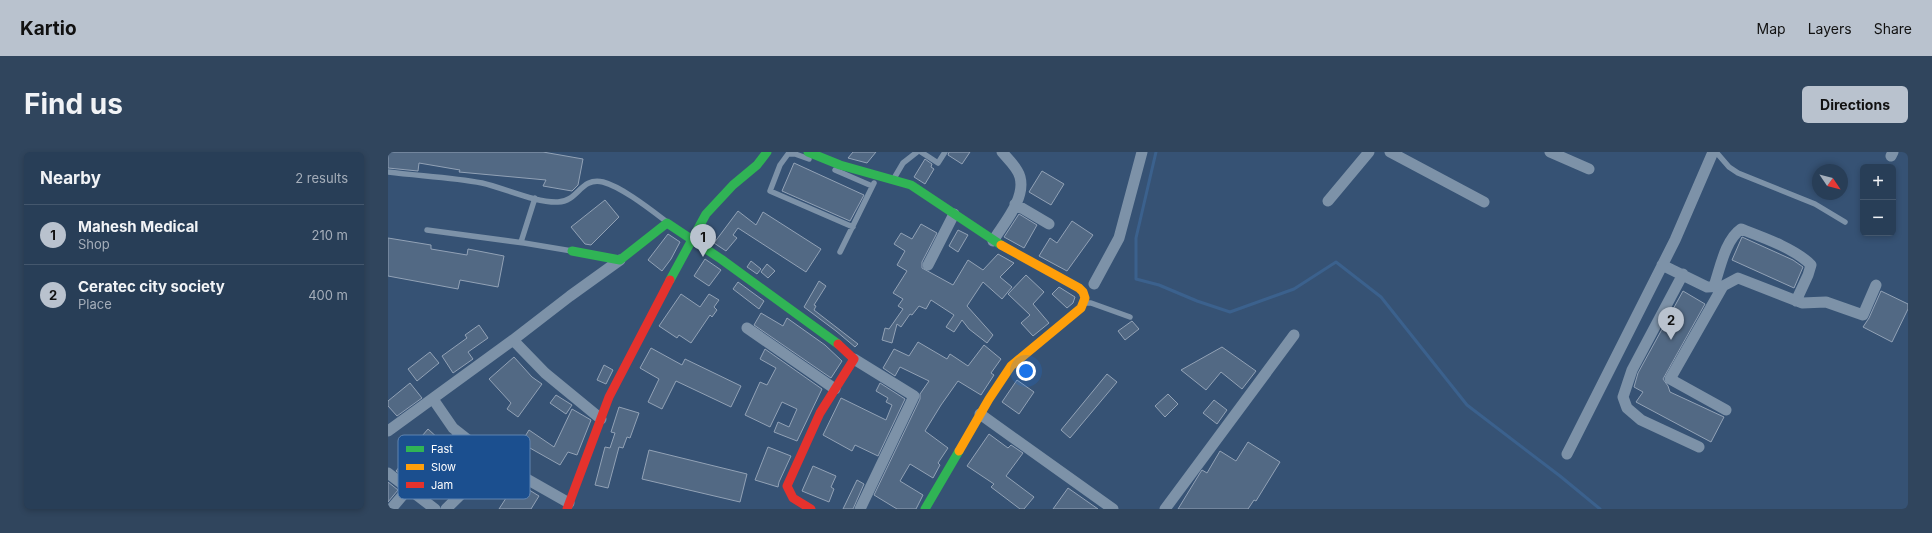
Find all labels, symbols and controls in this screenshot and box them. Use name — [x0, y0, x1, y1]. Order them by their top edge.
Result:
text: Kartio — [20, 17, 77, 40]
text: Map — [1757, 20, 1786, 37]
text: Layers — [1808, 20, 1852, 37]
text: Share — [1874, 20, 1912, 37]
button: Directions — [1802, 86, 1908, 123]
text: Find us — [24, 87, 123, 121]
north arrow — [1812, 164, 1848, 200]
map controls — [1860, 164, 1896, 236]
button: + — [1860, 164, 1896, 200]
text: Nearby — [40, 168, 101, 188]
text: 2 results — [295, 170, 348, 186]
button: − — [1860, 200, 1896, 236]
text: Mahesh Medical — [78, 217, 198, 236]
pin: 1 — [690, 224, 716, 257]
text: 1 — [50, 227, 56, 243]
text: 210 m — [312, 227, 348, 243]
text: Shop — [78, 236, 110, 252]
text: Ceratec city society — [78, 277, 225, 296]
text: 2 — [49, 287, 57, 303]
text: 400 m — [308, 287, 348, 303]
text: Place — [78, 296, 112, 312]
pin: 2 — [1658, 307, 1684, 340]
your location — [1016, 361, 1036, 381]
legend — [398, 435, 530, 499]
text: Fast — [431, 442, 453, 456]
text: Slow — [431, 460, 456, 474]
text: Jam — [431, 478, 453, 492]

